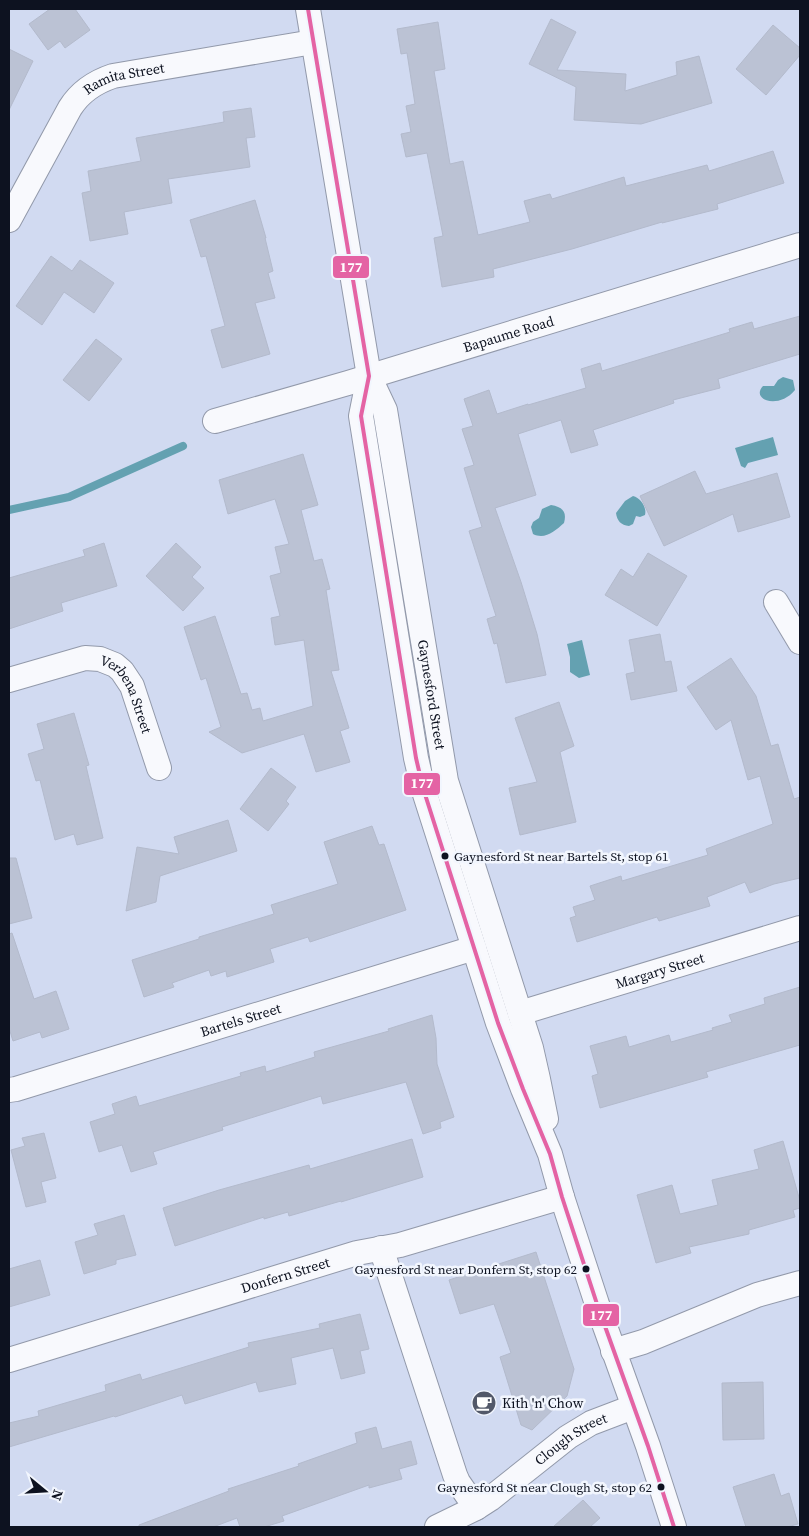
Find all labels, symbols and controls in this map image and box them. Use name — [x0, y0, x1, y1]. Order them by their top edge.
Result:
street label: Ramita Street — [79, 57, 166, 99]
line badge: 177 — [332, 255, 370, 279]
text: 177 — [340, 257, 363, 277]
street label: Bapaume Road — [461, 311, 556, 357]
street label: Gaynesford Street — [413, 638, 451, 751]
street label: Verbena Street — [97, 650, 157, 736]
line badge: 177 — [403, 772, 441, 796]
text: 177 — [411, 773, 434, 793]
place label: Gaynesford St near Bartels St, stop 61 — [454, 848, 669, 865]
marker: Gaynesford St near Bartels St, stop 61 — [440, 851, 450, 861]
street label: Margary Street — [613, 948, 707, 994]
street label: Bartels Street — [198, 998, 284, 1042]
street label: Donfern Street — [238, 1252, 333, 1298]
place label: Gaynesford St near Donfern St, stop 62 — [355, 1261, 577, 1278]
marker: Gaynesford St near Donfern St, stop 62 — [581, 1264, 591, 1274]
line badge: 177 — [582, 1303, 620, 1327]
text: 177 — [590, 1305, 613, 1325]
cafe icon: Kith 'n' Chow — [471, 1390, 497, 1416]
place label: Kith 'n' Chow — [502, 1393, 584, 1413]
street label: Clough Street — [530, 1408, 610, 1470]
north arrow — [20, 1466, 70, 1516]
place label: Gaynesford St near Clough St, stop 62 — [437, 1479, 652, 1496]
marker: Gaynesford St near Clough St, stop 62 — [656, 1482, 666, 1492]
text: N — [46, 1487, 68, 1503]

